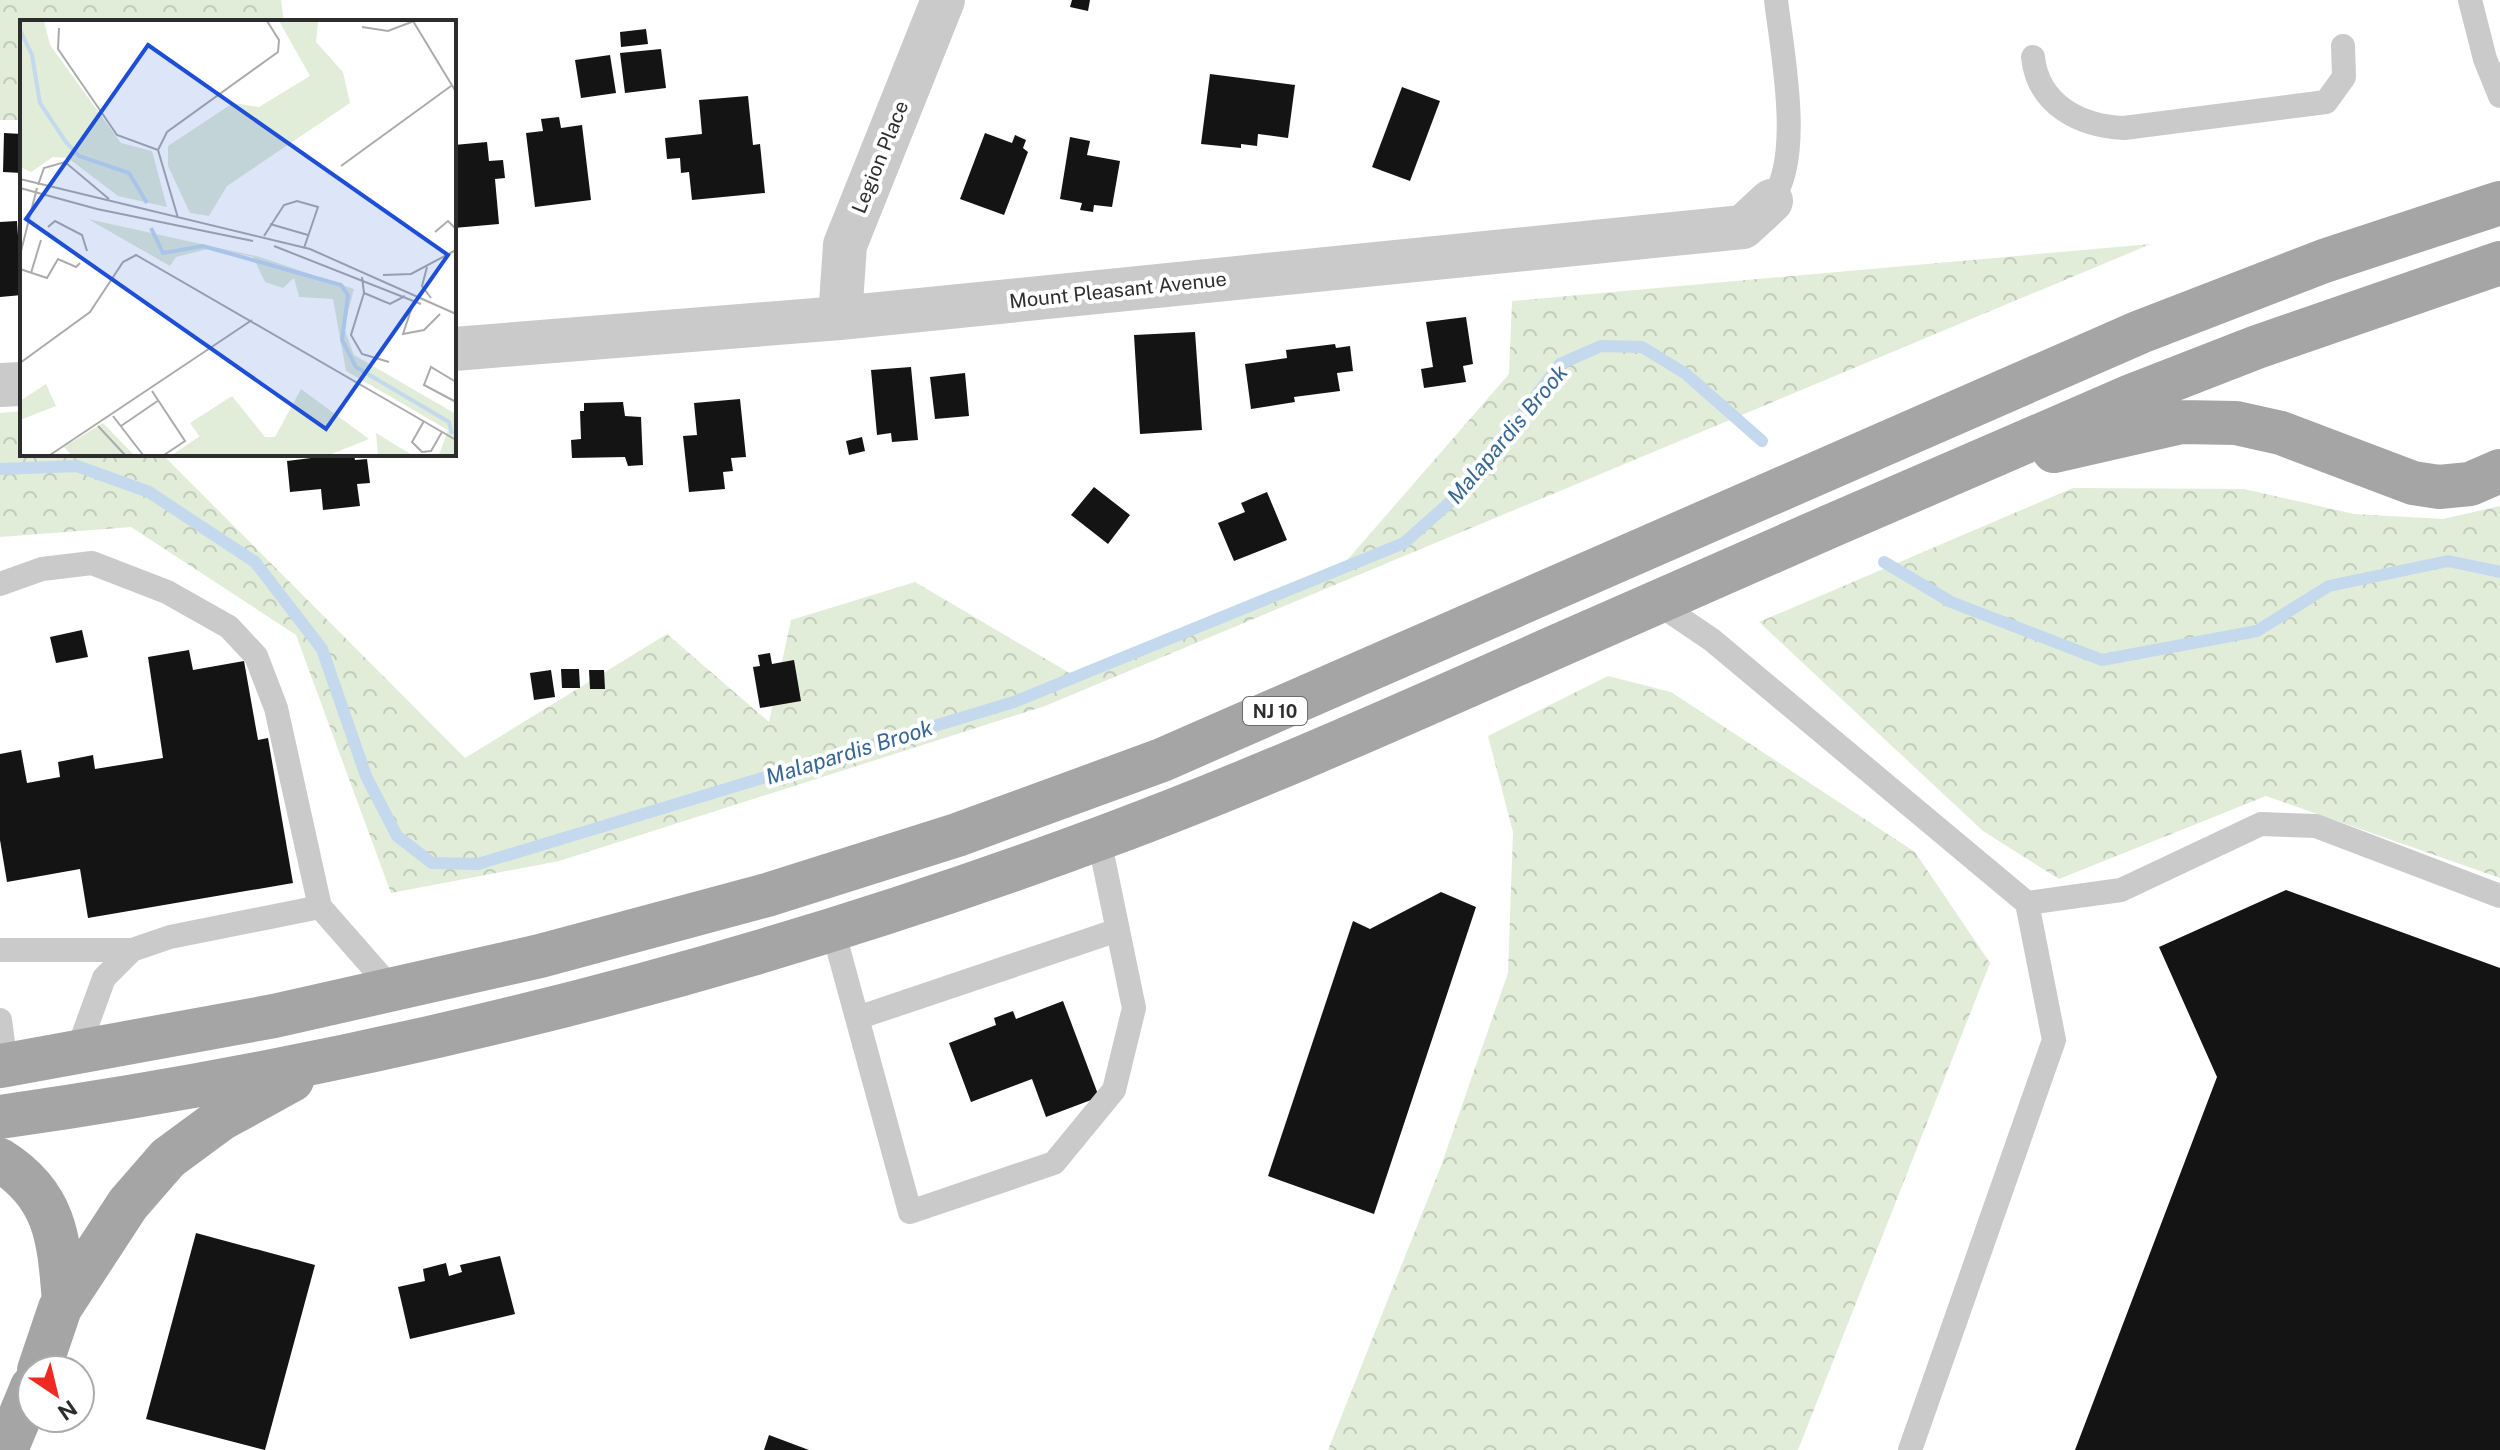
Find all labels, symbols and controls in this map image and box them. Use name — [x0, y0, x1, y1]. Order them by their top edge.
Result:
inset map — [20, 20, 456, 456]
street label: Legion Place — [847, 97, 913, 217]
street label: Mount Pleasant Avenue — [1008, 267, 1228, 313]
water label: Malapardis Brook — [1441, 359, 1573, 509]
road number: NJ 10 — [1243, 697, 1307, 725]
water label: Malapardis Brook — [762, 714, 936, 790]
north arrow — [16, 1354, 96, 1434]
text: N — [53, 1395, 82, 1426]

